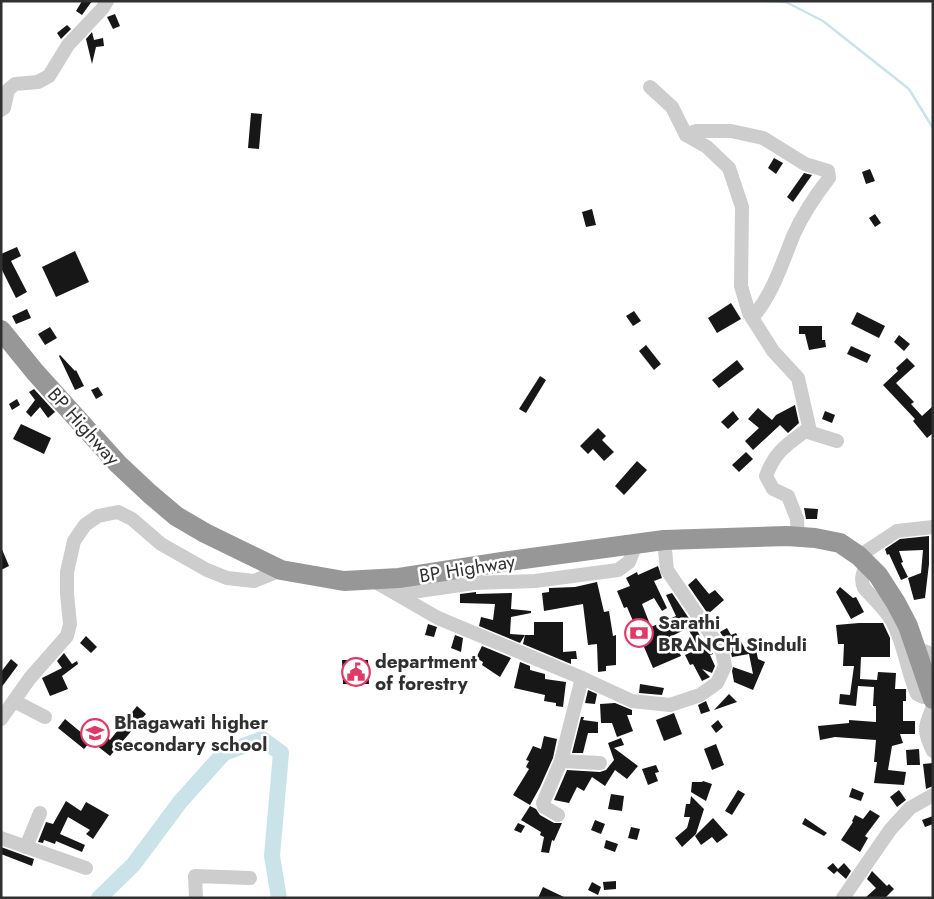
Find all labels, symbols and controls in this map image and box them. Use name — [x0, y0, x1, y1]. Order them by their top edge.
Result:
street label: BP Highway — [41, 382, 126, 472]
street label: BP Highway — [417, 548, 517, 589]
place label: Sarathi BRANCH Sinduli — [658, 609, 807, 658]
bank icon: Sarathi BRANCH Sinduli — [624, 618, 654, 648]
place label: department of forestry — [375, 648, 477, 697]
public building icon: department of forestry — [341, 657, 371, 687]
place label: Bhagawati higher secondary school — [114, 709, 268, 758]
school or university icon: Bhagawati higher secondary school — [80, 718, 110, 748]

